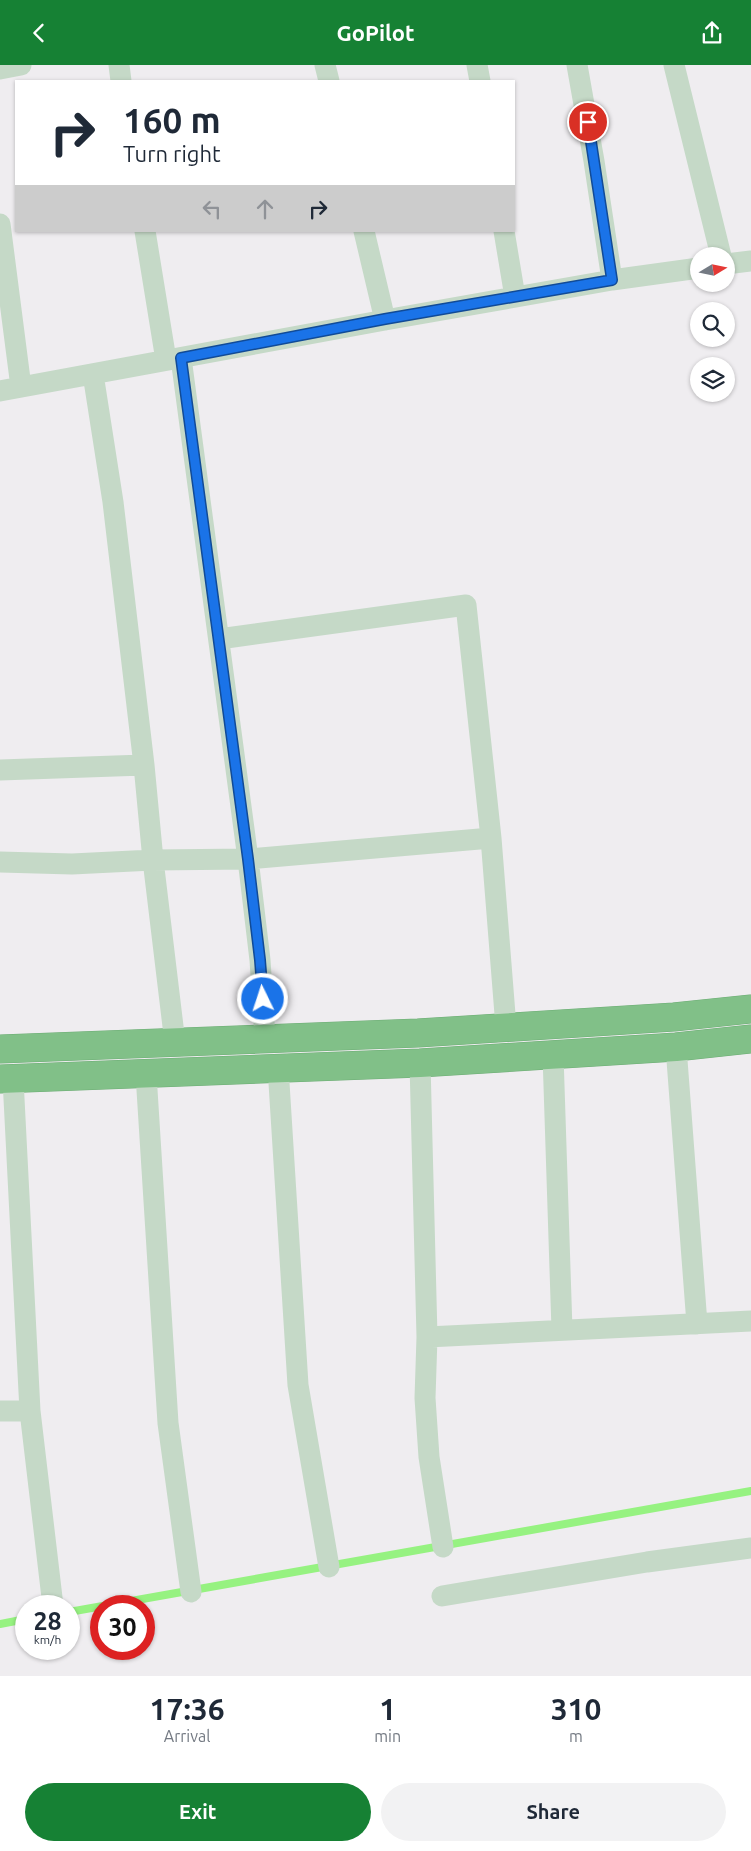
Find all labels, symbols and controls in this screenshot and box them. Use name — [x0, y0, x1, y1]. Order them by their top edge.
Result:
icon: back — [25, 19, 53, 47]
icon: share — [698, 19, 726, 47]
text: GoPilot — [337, 20, 414, 45]
icon: right — [40, 100, 105, 165]
text: 160 m — [123, 100, 221, 140]
pin — [567, 101, 609, 143]
icon: arrive — [574, 108, 602, 136]
text: Turn right — [123, 141, 221, 166]
icon: left — [198, 195, 226, 223]
icon: ahead — [251, 195, 279, 223]
icon: right — [304, 195, 332, 223]
north arrow — [690, 247, 735, 293]
map controls — [690, 247, 735, 402]
button: search — [690, 302, 735, 347]
button: layers — [690, 357, 735, 402]
position arrow — [236, 972, 288, 1024]
speed limit sign: 30 — [90, 1595, 155, 1660]
text: 28 — [33, 1607, 62, 1635]
text: km/h — [34, 1633, 61, 1646]
text: 17:36 — [150, 1692, 225, 1726]
text: 1 — [379, 1692, 396, 1726]
text: 310 — [551, 1692, 601, 1726]
text: Arrival — [164, 1727, 210, 1745]
text: min — [374, 1727, 401, 1745]
text: m — [569, 1727, 583, 1745]
button: Exit — [25, 1783, 371, 1841]
button: Share — [381, 1783, 726, 1841]

